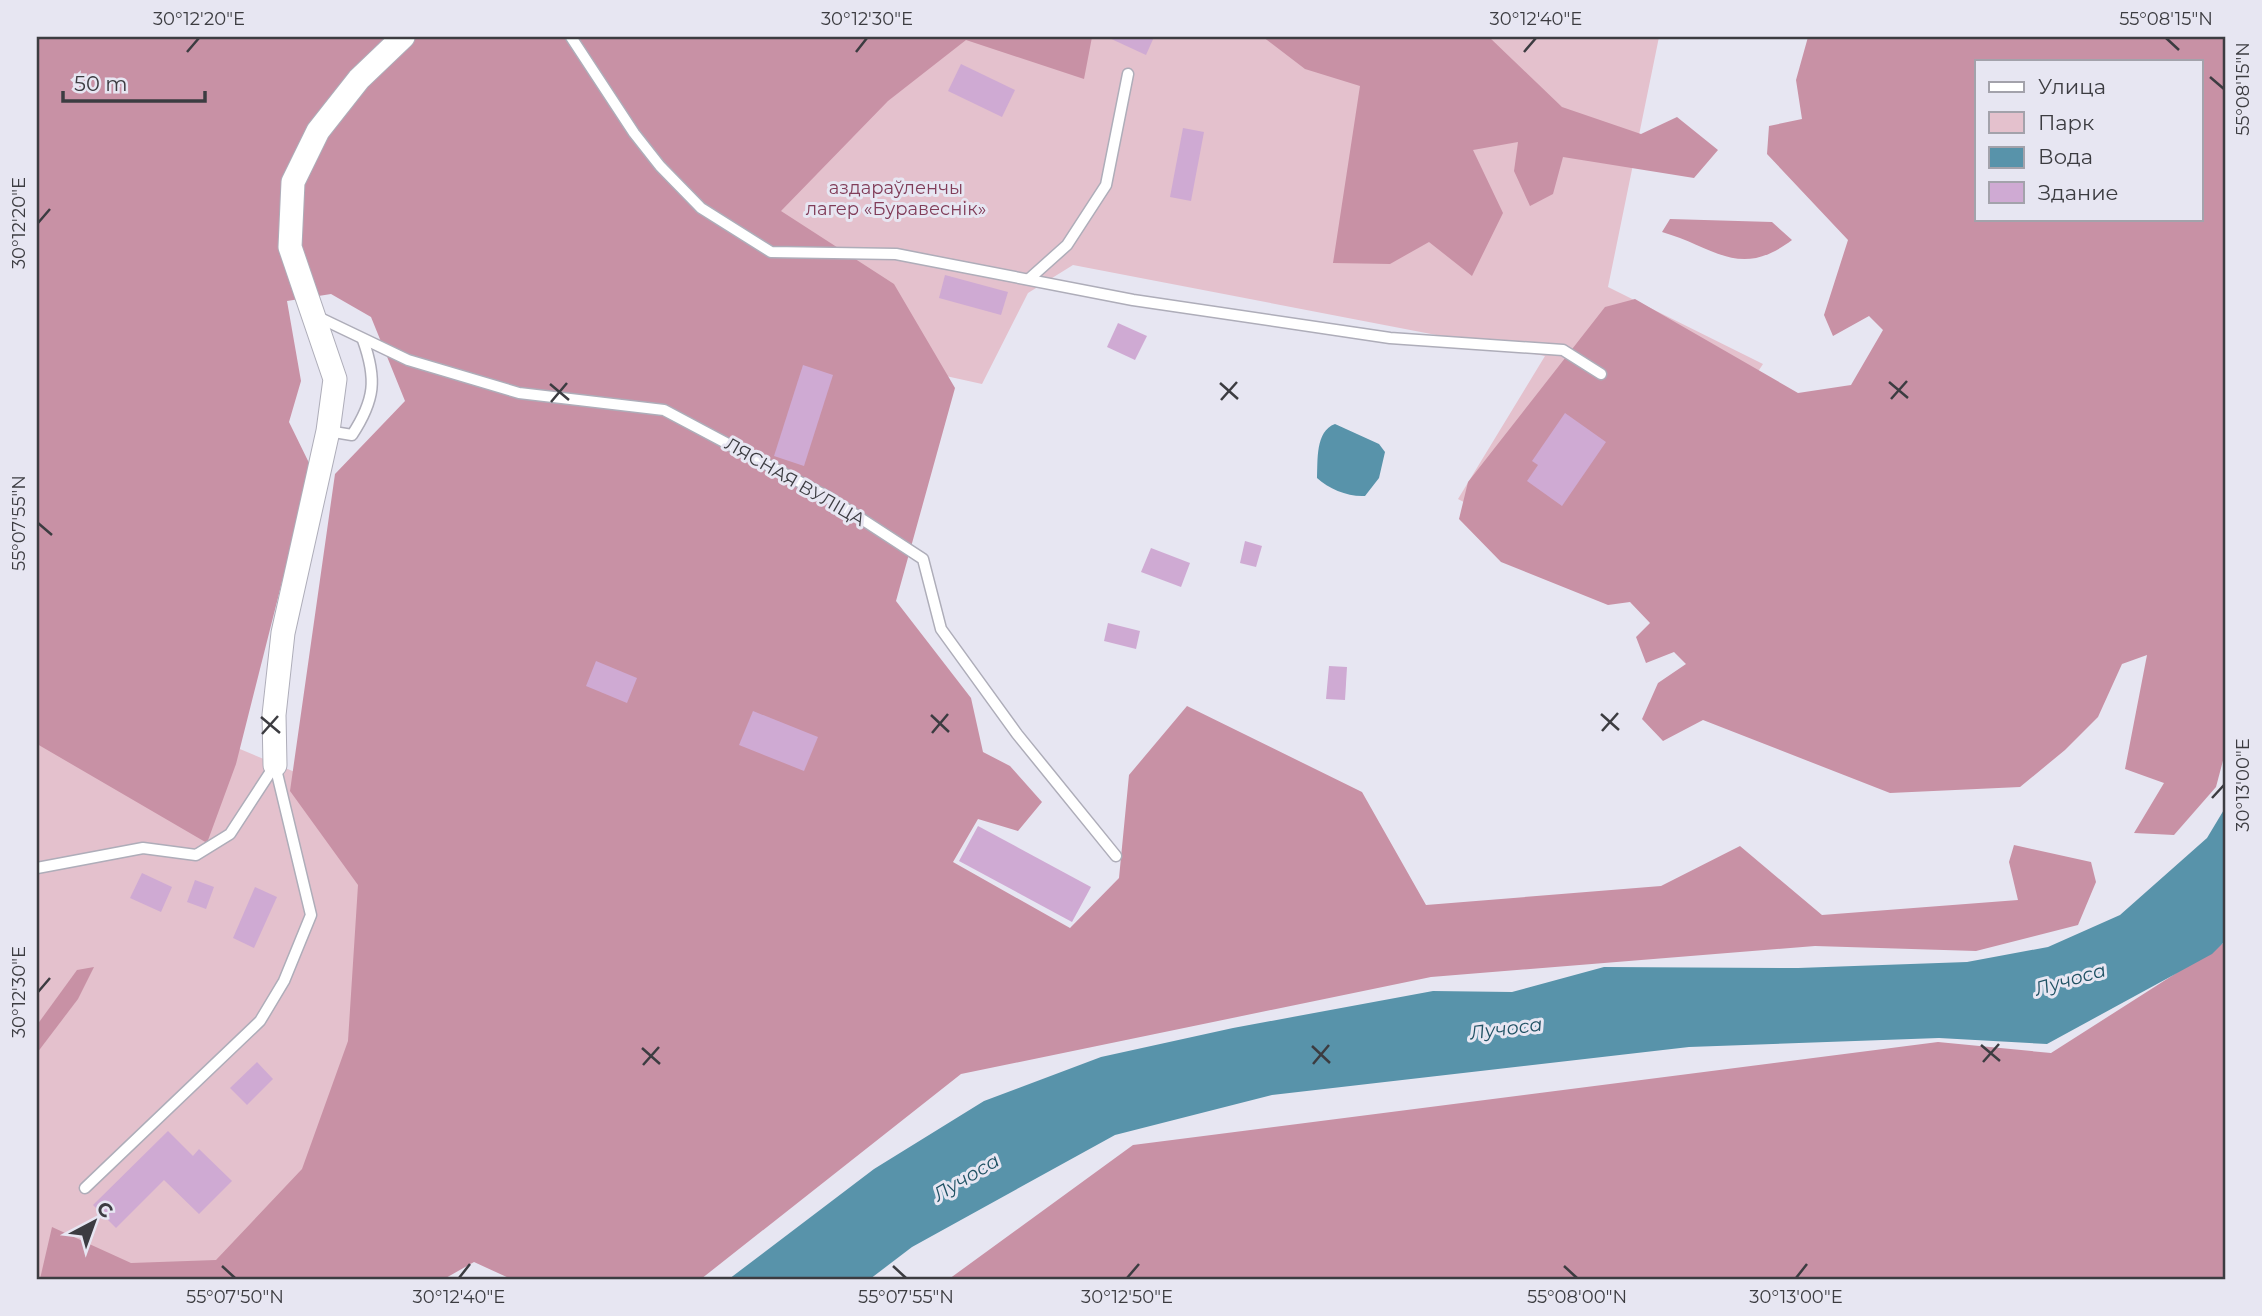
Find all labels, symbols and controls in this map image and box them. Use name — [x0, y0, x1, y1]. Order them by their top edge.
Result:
text: 30°12'20"E — [153, 8, 245, 30]
text: 30°12'30"E — [821, 8, 913, 30]
text: 30°12'40"E — [1490, 8, 1582, 30]
text: 55°08'15"N — [2119, 8, 2213, 30]
text: 55°08'15"N — [2232, 42, 2254, 136]
scale bar — [63, 60, 205, 104]
legend — [1975, 60, 2202, 220]
text: 50 m — [74, 71, 128, 96]
text: Улица — [2038, 74, 2106, 99]
text: Парк — [2038, 110, 2094, 135]
text: Вода — [2038, 144, 2093, 169]
text: 30°12'20"E — [8, 177, 30, 269]
park label: аздараўленчы лагер «Буравеснік» — [806, 177, 986, 220]
text: Здание — [2038, 180, 2119, 205]
street label: ЛЯСНАЯ ВУЛІЦА — [721, 433, 870, 531]
text: 55°07'55"N — [8, 475, 30, 571]
text: 30°13'00"E — [2232, 738, 2254, 832]
text: 30°12'30"E — [8, 946, 30, 1038]
water label: Лучоса — [2031, 958, 2108, 1001]
water label: Лучоса — [1467, 1013, 1544, 1044]
water label: Лучоса — [928, 1149, 1003, 1207]
north arrow — [60, 1186, 130, 1256]
text: С — [92, 1196, 118, 1223]
text: 55°07'50"N — [186, 1286, 284, 1308]
text: 30°12'40"E — [413, 1286, 505, 1308]
text: 55°07'55"N — [858, 1286, 954, 1308]
text: 30°12'50"E — [1081, 1286, 1173, 1308]
text: 55°08'00"N — [1527, 1286, 1627, 1308]
text: 30°13'00"E — [1749, 1286, 1843, 1308]

